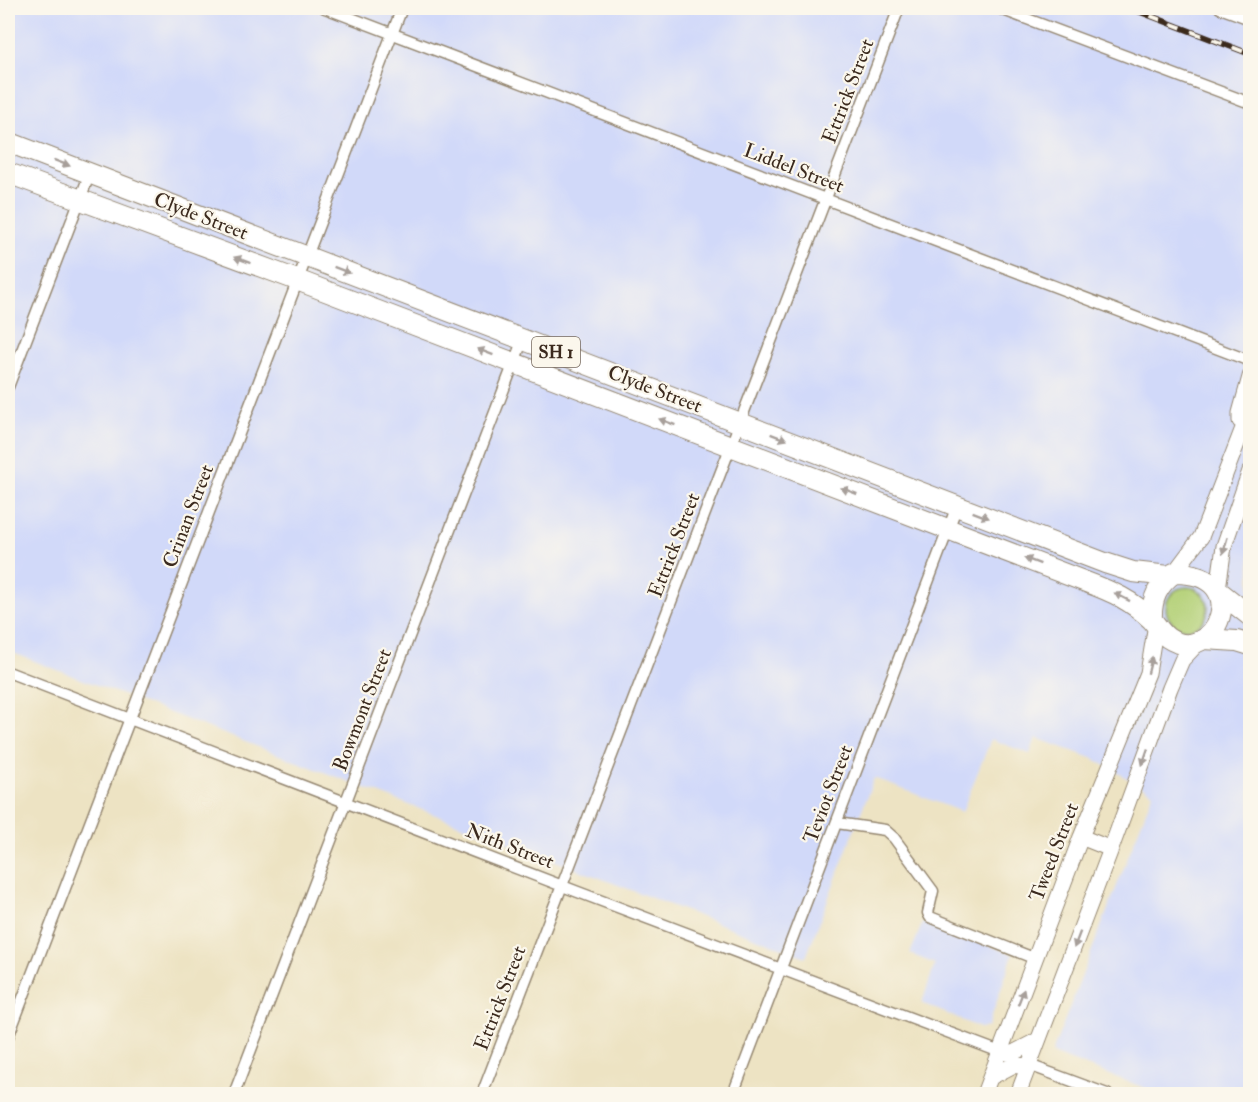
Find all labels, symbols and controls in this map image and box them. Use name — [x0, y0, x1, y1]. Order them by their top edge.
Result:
street label: Ettrick Street — [817, 35, 880, 147]
street label: Liddel Street — [740, 137, 848, 199]
one-way arrow — [53, 158, 71, 168]
street label: Clyde Street — [150, 187, 252, 246]
one-way arrow — [233, 254, 251, 264]
one-way arrow — [333, 266, 351, 275]
road number: SH 1 — [532, 337, 580, 367]
one-way arrow — [476, 347, 494, 356]
street label: Clyde Street — [604, 360, 706, 419]
one-way arrow — [658, 416, 676, 426]
one-way arrow — [771, 432, 789, 442]
street label: Crinan Street — [157, 460, 219, 571]
one-way arrow — [840, 486, 858, 496]
street label: Ettrick Street — [643, 489, 706, 601]
one-way arrow — [972, 511, 990, 520]
one-way arrow — [1220, 537, 1229, 555]
one-way arrow — [1022, 556, 1040, 566]
one-way arrow — [1113, 592, 1130, 602]
street label: Bowmont Street — [327, 645, 397, 775]
one-way arrow — [1146, 656, 1155, 674]
street label: Teviot Street — [798, 741, 858, 847]
one-way arrow — [1140, 748, 1149, 766]
street label: Tweed Street — [1024, 799, 1084, 905]
street label: Nith Street — [462, 818, 558, 874]
one-way arrow — [1072, 931, 1081, 949]
street label: Ettrick Street — [469, 942, 532, 1054]
one-way arrow — [1017, 988, 1026, 1006]

